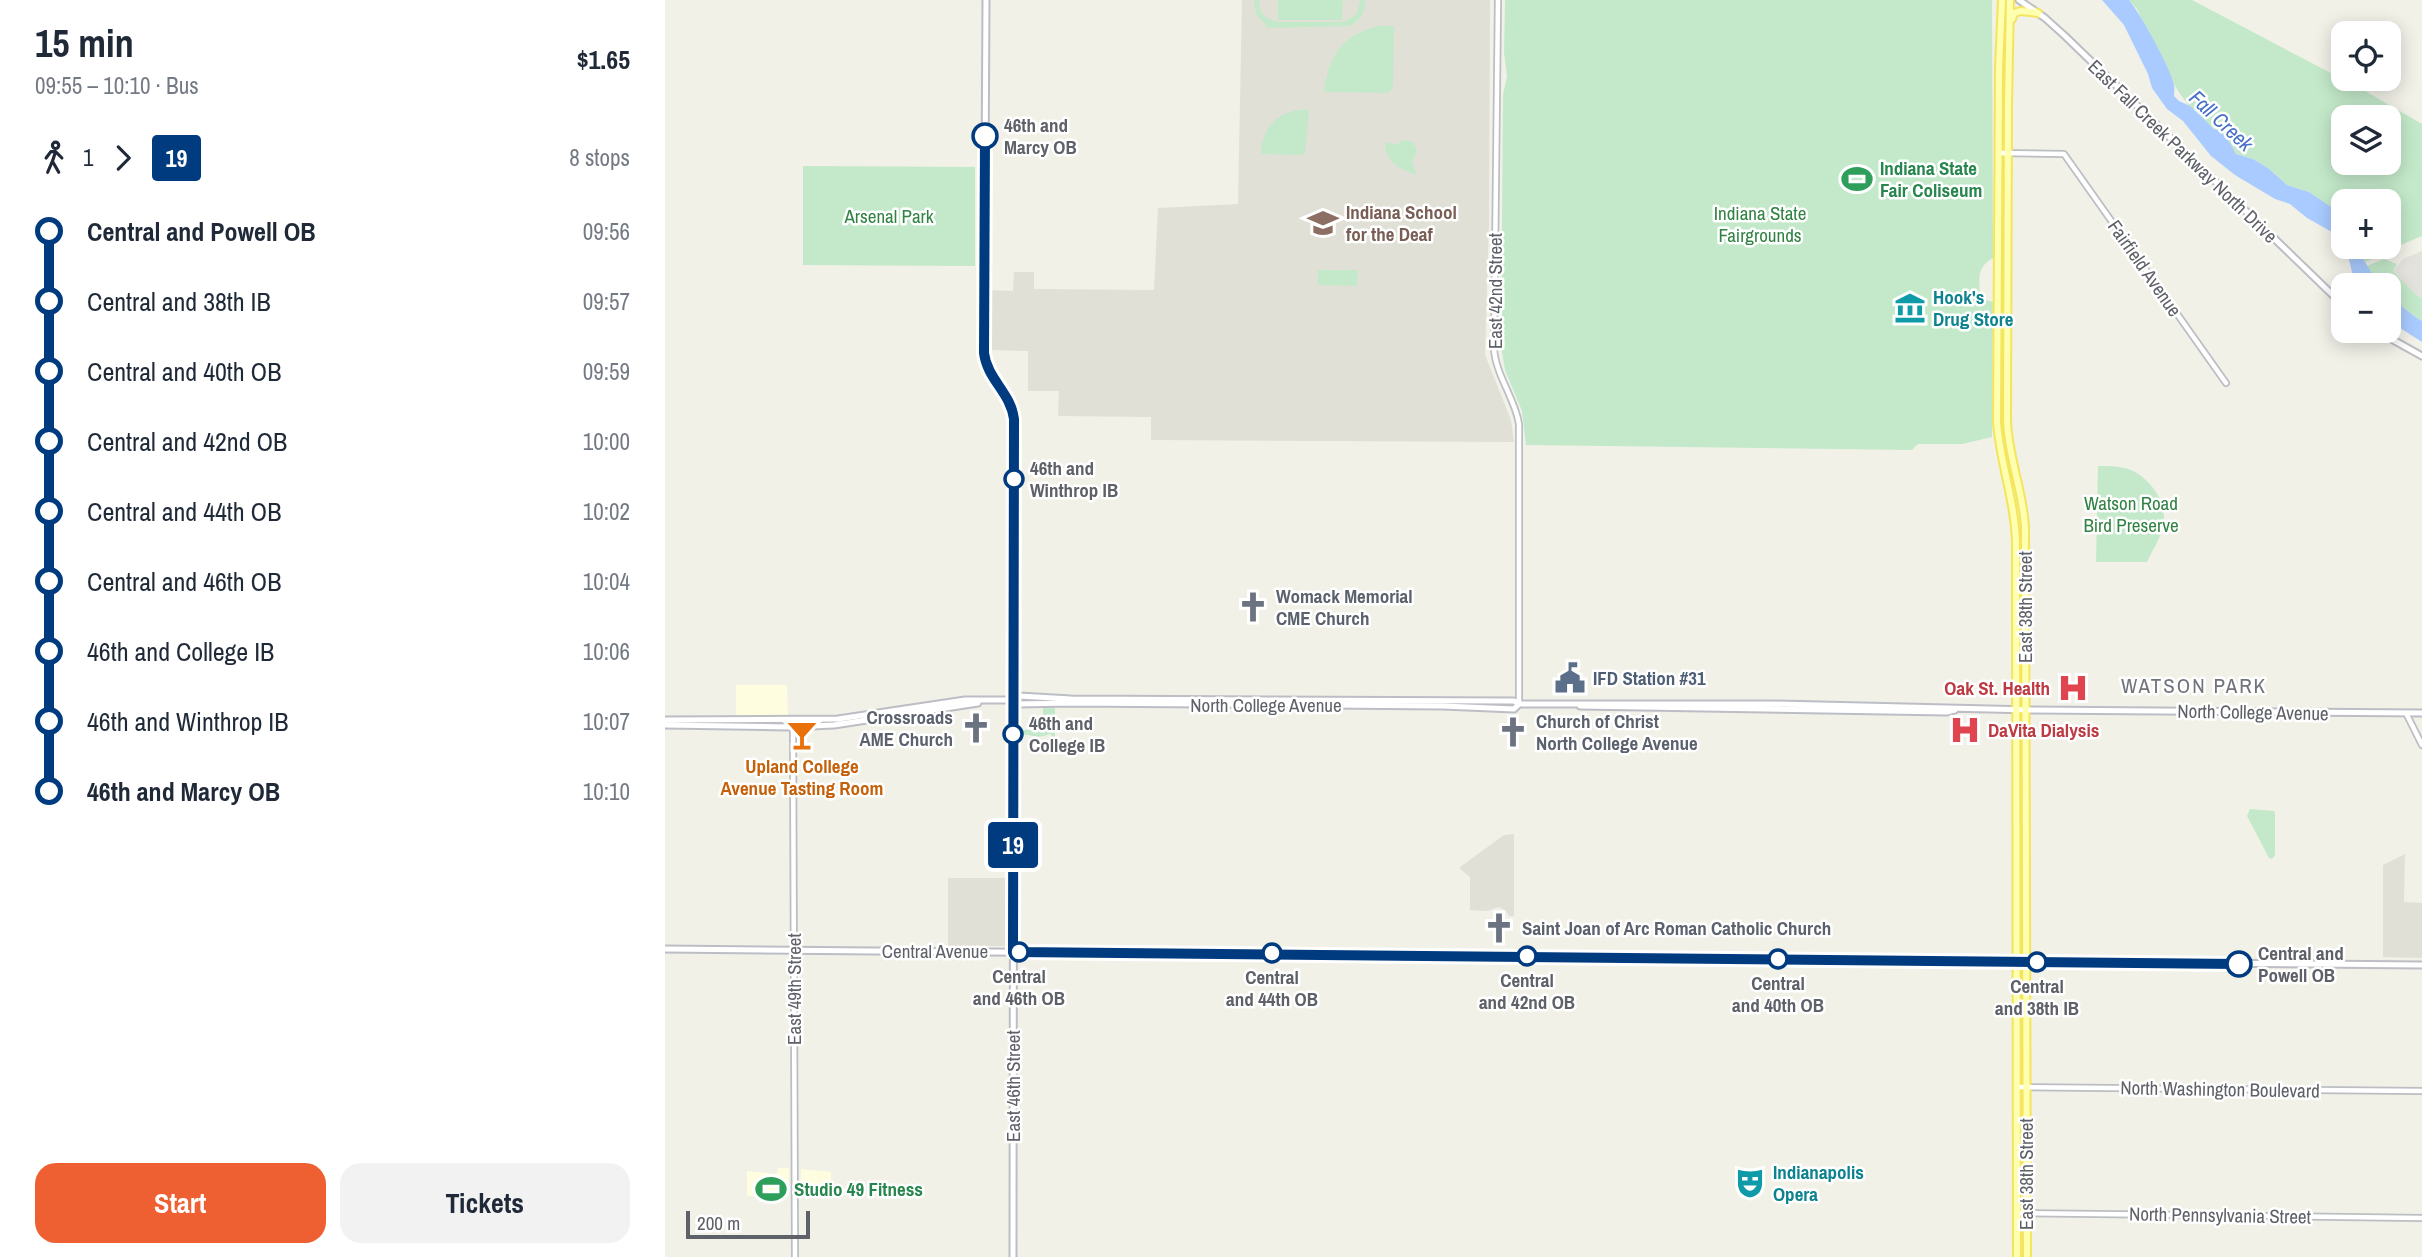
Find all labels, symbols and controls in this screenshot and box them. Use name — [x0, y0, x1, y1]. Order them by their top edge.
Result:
text: 15 min — [35, 18, 134, 69]
map controls — [2331, 21, 2401, 343]
button: locate — [2331, 21, 2401, 91]
text: $1.65 — [577, 42, 630, 77]
street label: East Fall Creek Parkway North Drive — [2083, 53, 2283, 249]
text: 09:55 – 10:10 · Bus — [35, 70, 199, 101]
water label: Fall Creek — [2183, 83, 2261, 159]
button: layers — [2331, 105, 2401, 175]
place label: 46th and Marcy OB — [1004, 112, 1077, 160]
marker: 46th and Marcy OB — [972, 123, 998, 149]
icon: walk — [35, 139, 73, 177]
icon: forward — [104, 139, 142, 177]
text: 1 — [83, 142, 94, 173]
text: 19 — [166, 142, 187, 174]
text: 8 stops — [569, 142, 630, 173]
place label: Indiana State Fair Coliseum — [1880, 155, 1982, 203]
sports icon: Indiana State Fair Coliseum — [1840, 162, 1874, 196]
button: + — [2331, 189, 2401, 259]
place label: Indiana School for the Deaf — [1346, 199, 1457, 247]
park label: Indiana State Fairgrounds — [1714, 200, 1806, 248]
park label: Arsenal Park — [843, 203, 934, 229]
school or university icon: Indiana School for the Deaf — [1306, 206, 1340, 240]
text: Central and Powell OB — [87, 214, 316, 249]
street label: Fairfield Avenue — [2102, 214, 2188, 322]
text: 09:56 — [583, 216, 630, 247]
street label: East 42nd Street — [1482, 232, 1508, 349]
button: − — [2331, 273, 2401, 343]
text: Central and 38th IB — [87, 284, 271, 319]
place label: Hook's Drug Store — [1933, 284, 2014, 332]
text: 09:57 — [583, 286, 630, 317]
museum icon: Hook's Drug Store — [1893, 291, 1927, 325]
text: Central and 40th OB — [87, 354, 281, 389]
text: 09:59 — [583, 356, 630, 387]
text: Central and 42nd OB — [87, 424, 287, 459]
text: 10:00 — [583, 426, 630, 457]
place label: 46th and Winthrop IB — [1030, 455, 1118, 503]
marker: 46th and Winthrop IB — [1004, 469, 1024, 489]
park label: Watson Road Bird Preserve — [2083, 490, 2179, 538]
text: Central and 44th OB — [87, 494, 281, 529]
text: 10:02 — [583, 496, 630, 527]
street label: East 38th Street — [2012, 550, 2038, 663]
text: Central and 46th OB — [87, 564, 281, 599]
text: 10:04 — [583, 566, 630, 597]
place label: Womack Memorial CME Church — [1276, 583, 1413, 631]
church icon: Womack Memorial CME Church — [1236, 590, 1270, 624]
text: 46th and College IB — [87, 634, 274, 669]
text: 10:06 — [583, 636, 630, 667]
public building icon: IFD Station #31 — [1553, 661, 1587, 695]
place label: IFD Station #31 — [1593, 665, 1706, 691]
hospital icon: Oak St. Health — [2056, 671, 2090, 705]
district label: WATSON PARK — [2121, 671, 2267, 700]
place label: Oak St. Health — [1944, 675, 2050, 701]
street label: North College Avenue — [1190, 692, 1342, 718]
street label: North College Avenue — [2177, 698, 2329, 726]
text: 46th and Winthrop IB — [87, 704, 289, 739]
place label: Crossroads AME Church — [860, 704, 953, 752]
text: 10:07 — [583, 706, 630, 737]
place label: Church of Christ North College Avenue — [1536, 708, 1698, 756]
place label: 46th and College IB — [1029, 710, 1105, 758]
church icon: Crossroads AME Church — [959, 711, 993, 745]
hospital icon: DaVita Dialysis — [1948, 713, 1982, 747]
church icon: Church of Christ North College Avenue — [1496, 715, 1530, 749]
place label: DaVita Dialysis — [1988, 717, 2099, 743]
bar icon: Upland College Avenue Tasting Room — [785, 718, 819, 752]
marker: 46th and College IB — [1003, 724, 1023, 744]
place label: Upland College Avenue Tasting Room — [721, 753, 883, 801]
text: 46th and Marcy OB — [87, 774, 280, 809]
text: 10:10 — [583, 776, 630, 807]
line badge: 19 — [981, 822, 1045, 868]
text: 19 — [1002, 829, 1024, 861]
church icon: Saint Joan of Arc Roman Catholic Church — [1482, 911, 1516, 945]
place label: Saint Joan of Arc Roman Catholic Church — [1522, 915, 1831, 941]
street label: East 49th Street — [781, 932, 807, 1045]
street label: Central Avenue — [882, 938, 988, 964]
place label: Central and Powell OB — [2258, 940, 2344, 988]
marker: Central and 46th OB — [1009, 942, 1029, 962]
marker: Central and 44th OB — [1262, 943, 1282, 963]
marker: Central and 42nd OB — [1517, 946, 1537, 966]
marker: Central and 40th OB — [1768, 949, 1788, 969]
marker: Central and Powell OB — [2226, 951, 2252, 977]
marker: Central and 38th IB — [2027, 952, 2047, 972]
place label: Central and 46th OB — [973, 963, 1065, 1011]
place label: Central and 44th OB — [1226, 964, 1318, 1012]
place label: Central and 42nd OB — [1479, 967, 1575, 1015]
place label: Central and 40th OB — [1732, 970, 1824, 1018]
place label: Central and 38th IB — [1995, 973, 2079, 1021]
street label: East 46th Street — [1000, 1029, 1026, 1142]
street label: North Washington Boulevard — [2120, 1074, 2320, 1104]
street label: East 38th Street — [2013, 1117, 2039, 1230]
place label: Indianapolis Opera — [1773, 1159, 1864, 1207]
button: Start — [35, 1163, 326, 1243]
button: Tickets — [340, 1163, 630, 1243]
theatre icon: Indianapolis Opera — [1733, 1166, 1767, 1200]
sports icon: Studio 49 Fitness — [754, 1172, 788, 1206]
place label: Studio 49 Fitness — [794, 1176, 923, 1202]
street label: North Pennsylvania Street — [2129, 1200, 2312, 1230]
scale bar — [686, 1208, 810, 1240]
text: 200 m — [697, 1210, 740, 1236]

